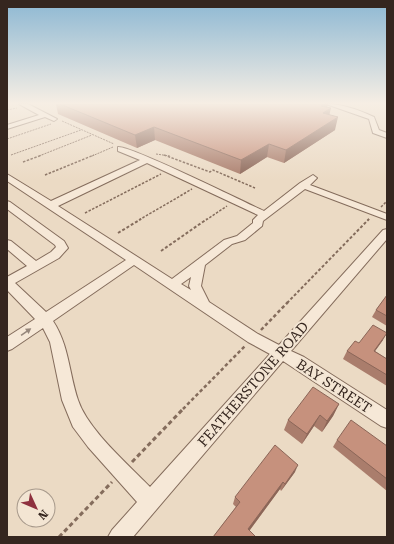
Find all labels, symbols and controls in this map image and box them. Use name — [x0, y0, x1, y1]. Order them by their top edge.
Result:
street label: FEATHERSTONE ROAD — [194, 318, 312, 450]
one-way arrow — [21, 328, 31, 336]
street label: BAY STREET — [293, 356, 375, 416]
north arrow — [16, 488, 56, 528]
text: N — [35, 507, 50, 523]

